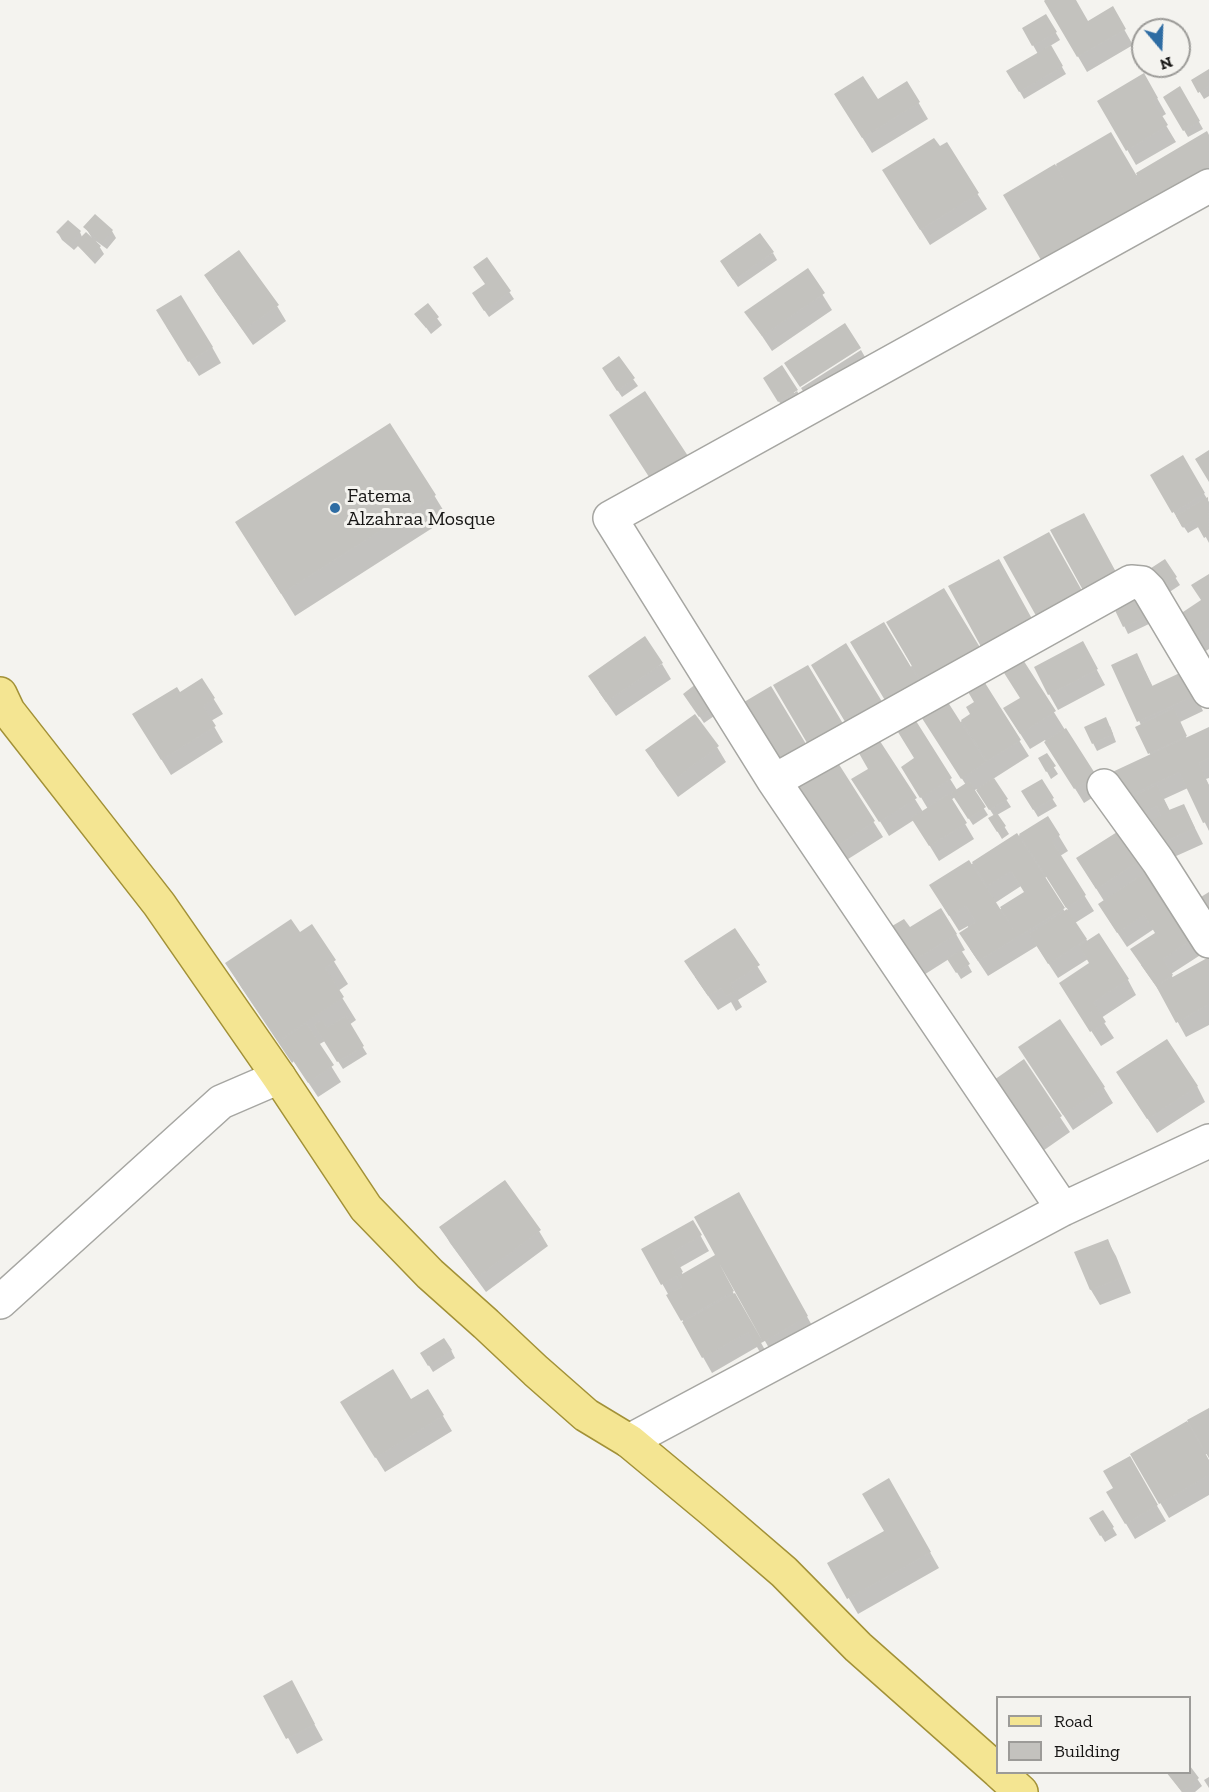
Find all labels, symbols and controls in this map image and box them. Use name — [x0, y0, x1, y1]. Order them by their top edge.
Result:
north arrow — [1131, 18, 1191, 78]
text: N — [1158, 53, 1175, 75]
place label: Fatema Alzahraa Mosque — [347, 484, 495, 531]
marker: Fatema Alzahraa Mosque — [328, 501, 342, 515]
legend — [996, 1696, 1191, 1774]
text: Road — [1054, 1710, 1093, 1732]
text: Building — [1054, 1740, 1120, 1762]

